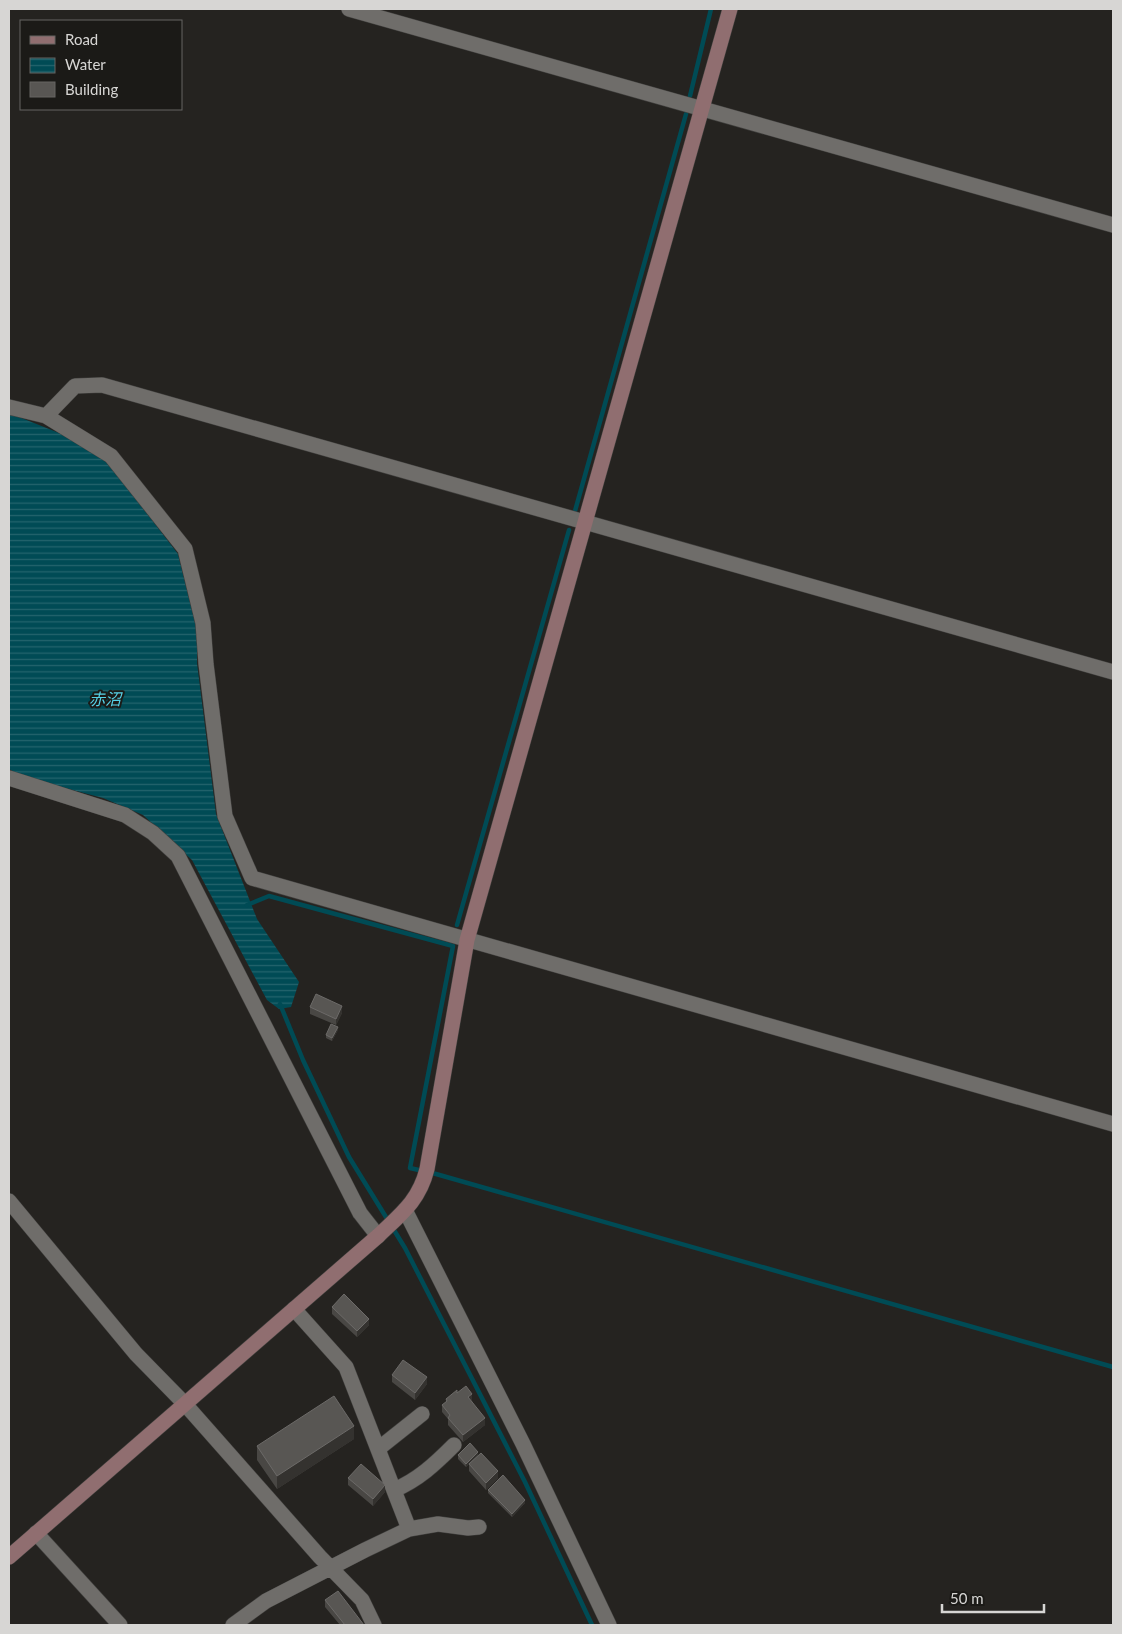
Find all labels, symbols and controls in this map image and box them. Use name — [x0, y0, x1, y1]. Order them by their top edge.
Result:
legend — [20, 20, 182, 110]
text: Road — [65, 30, 98, 48]
text: Water — [65, 55, 106, 73]
text: Building — [65, 80, 118, 98]
water label: 赤沼 — [89, 689, 123, 708]
scale bar — [942, 1582, 1044, 1614]
text: 50 m — [950, 1589, 984, 1607]

